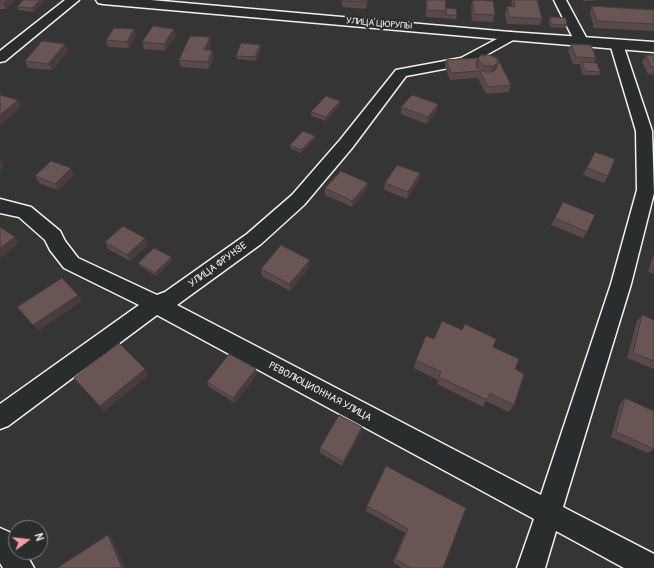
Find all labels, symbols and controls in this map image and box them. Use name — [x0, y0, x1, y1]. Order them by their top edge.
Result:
street label: УЛИЦА ЦЮРУПЫ — [346, 16, 412, 32]
street label: УЛИЦА ФРУНЗЕ — [187, 240, 249, 290]
street label: РЕВОЛЮЦИОННАЯ УЛИЦА — [266, 360, 374, 424]
north arrow — [8, 520, 48, 560]
text: N — [32, 532, 46, 542]

